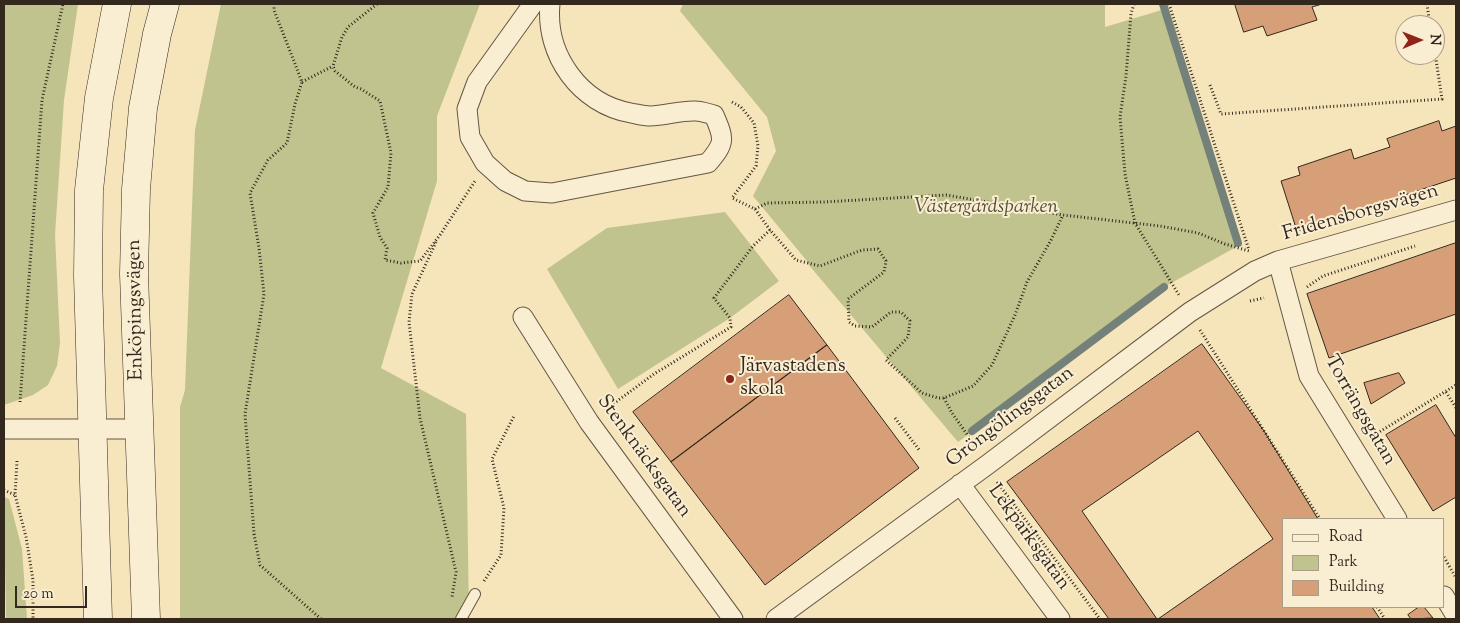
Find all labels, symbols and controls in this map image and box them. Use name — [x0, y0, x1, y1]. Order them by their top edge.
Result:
north arrow — [1395, 15, 1445, 65]
text: N — [1424, 34, 1444, 46]
street label: Fridensborgsvägen — [1280, 180, 1442, 248]
park label: Västergårdsparken — [914, 197, 1058, 221]
street label: Enköpingsvägen — [124, 239, 150, 381]
street label: Torrängsgatan — [1318, 352, 1400, 470]
place label: Järvastadens skola — [740, 356, 846, 403]
street label: Gröngölingsgatan — [942, 362, 1080, 474]
marker: Järvastadens skola — [724, 373, 736, 385]
street label: Stenknäcksgatan — [590, 391, 696, 523]
street label: Lekparksgatan — [982, 480, 1074, 596]
legend — [1282, 518, 1445, 608]
text: Road — [1329, 527, 1363, 548]
text: Park — [1329, 552, 1358, 573]
scale bar — [18, 576, 90, 608]
text: Building — [1329, 577, 1384, 598]
text: 20 m — [23, 584, 54, 605]

